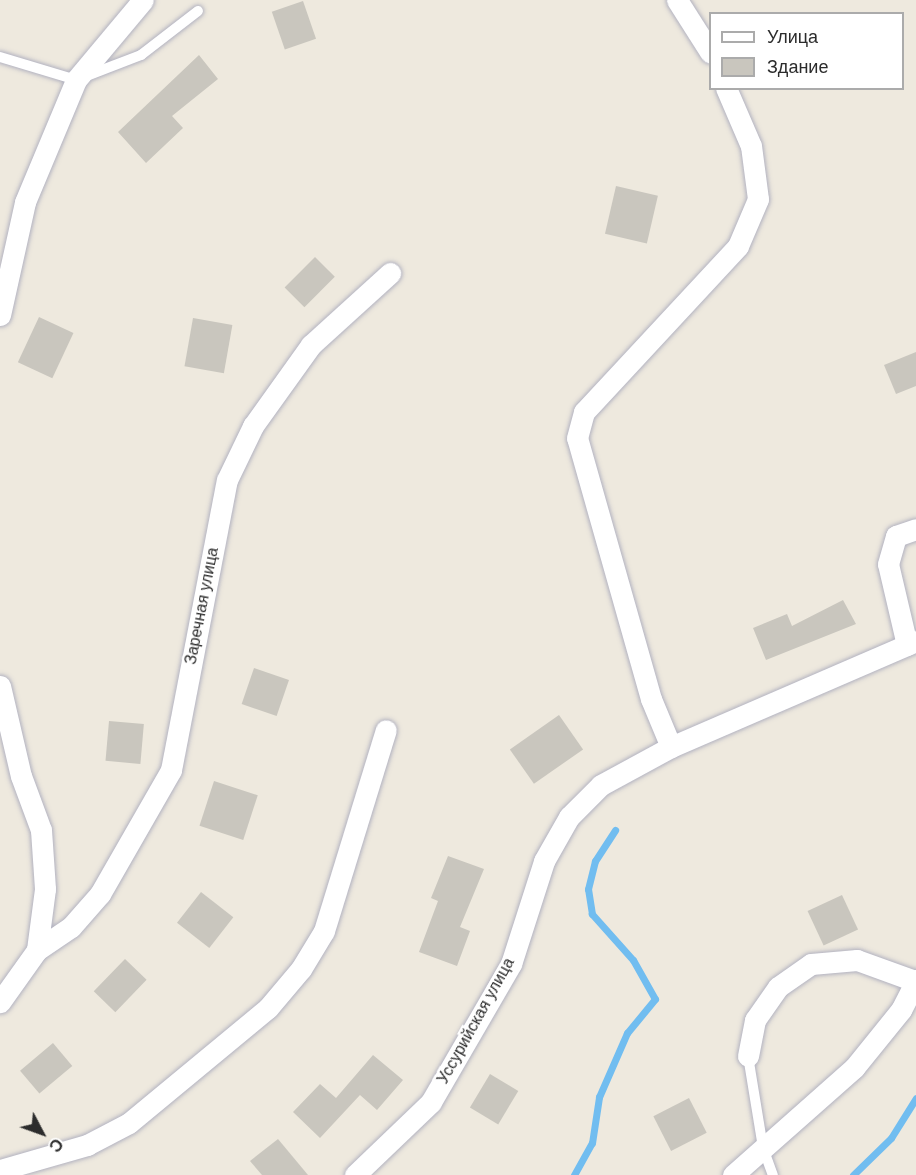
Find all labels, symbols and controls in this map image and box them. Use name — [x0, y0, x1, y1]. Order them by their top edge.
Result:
legend — [709, 12, 904, 90]
text: Улица — [767, 27, 818, 47]
text: Здание — [767, 57, 828, 77]
street label: Заречная улица — [181, 546, 223, 666]
street label: Уссурийская улица — [433, 955, 519, 1087]
north arrow — [12, 1103, 72, 1163]
text: С — [46, 1135, 66, 1155]

